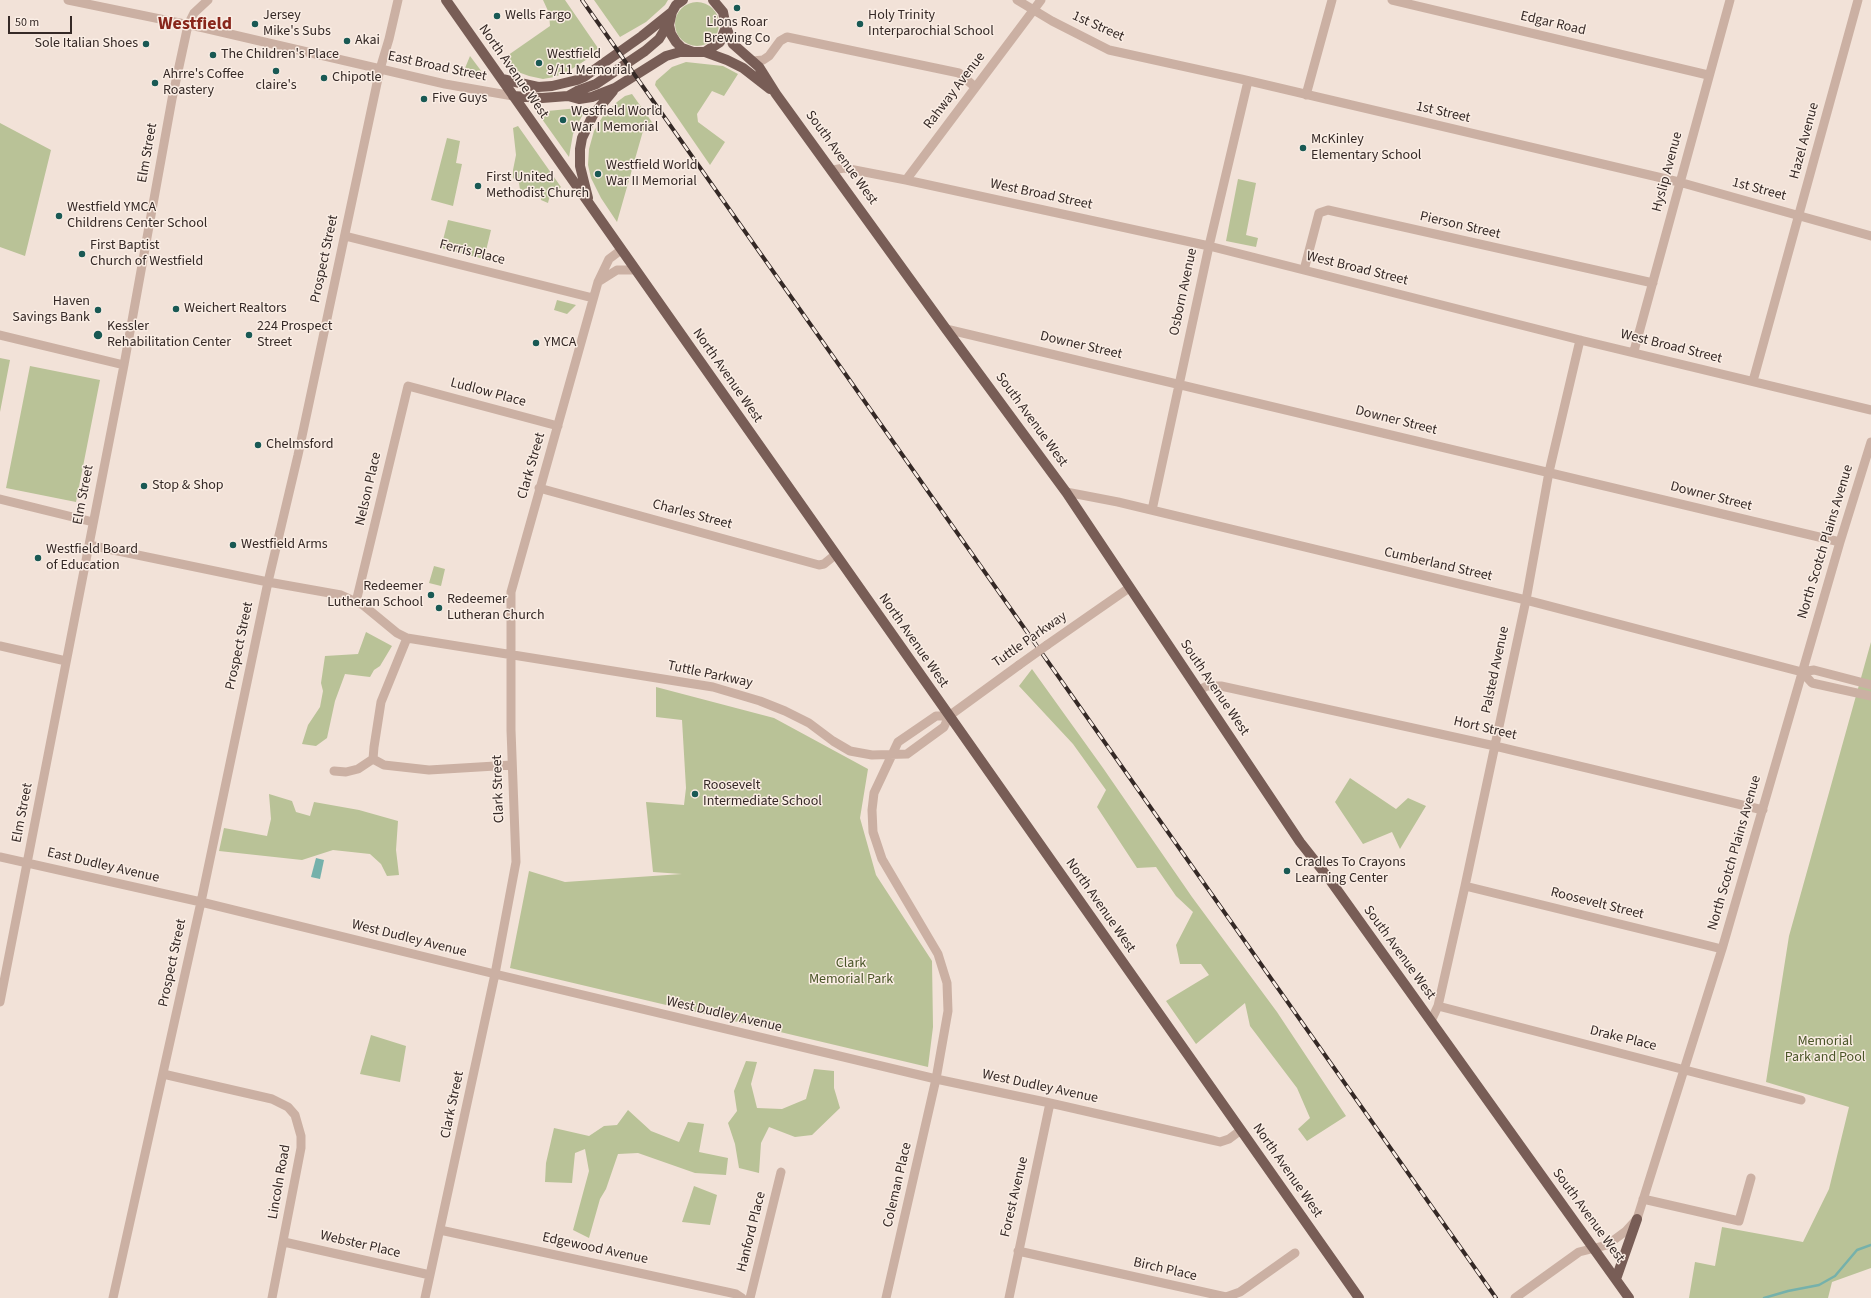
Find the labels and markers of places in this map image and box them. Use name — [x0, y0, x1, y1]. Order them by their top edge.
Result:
marker: Lions Roar Brewing Co — [732, 3, 742, 13]
place label: Jersey Mike's Subs — [263, 8, 331, 40]
place label: Wells Fargo — [505, 8, 571, 24]
place label: Holy Trinity Interparochial School — [868, 8, 994, 40]
marker: Wells Fargo — [492, 11, 502, 21]
place label: Lions Roar Brewing Co — [704, 15, 770, 48]
marker: Jersey Mike's Subs — [250, 19, 260, 29]
marker: Holy Trinity Interparochial School — [855, 19, 865, 29]
place label: Akai — [355, 33, 380, 49]
place label: Sole Italian Shoes — [34, 36, 138, 52]
marker: Akai — [342, 36, 352, 46]
marker: Sole Italian Shoes — [141, 39, 151, 49]
place label: The Children's Place — [221, 47, 339, 63]
place label: Westfield 9/11 Memorial — [547, 47, 631, 80]
marker: The Children's Place — [208, 50, 218, 60]
marker: Westfield 9/11 Memorial — [534, 58, 544, 68]
marker: claire's — [271, 66, 281, 76]
place label: Ahrre's Coffee Roastery — [163, 67, 244, 100]
place label: Chipotle — [332, 70, 381, 86]
marker: Chipotle — [319, 73, 329, 83]
marker: Ahrre's Coffee Roastery — [150, 78, 160, 88]
place label: claire's — [255, 78, 297, 94]
place label: Five Guys — [432, 91, 487, 107]
marker: Five Guys — [419, 94, 429, 104]
place label: Westfield World War I Memorial — [571, 104, 663, 136]
marker: Westfield World War I Memorial — [558, 115, 568, 125]
place label: McKinley Elementary School — [1311, 132, 1421, 164]
marker: McKinley Elementary School — [1298, 143, 1308, 153]
place label: Westfield World War II Memorial — [606, 158, 698, 190]
marker: Westfield World War II Memorial — [593, 169, 603, 179]
place label: First United Methodist Church — [486, 170, 589, 202]
marker: First United Methodist Church — [473, 181, 483, 191]
place label: Westfield YMCA Childrens Center School — [67, 200, 207, 232]
marker: Westfield YMCA Childrens Center School — [54, 211, 64, 221]
place label: First Baptist Church of Westfield — [90, 238, 203, 270]
marker: First Baptist Church of Westfield — [77, 249, 87, 259]
place label: Haven Savings Bank — [12, 294, 90, 326]
place label: Weichert Realtors — [184, 301, 287, 317]
marker: Weichert Realtors — [171, 304, 181, 314]
marker: Haven Savings Bank — [93, 305, 103, 315]
place label: Kessler Rehabilitation Center — [107, 319, 231, 352]
place label: 224 Prospect Street — [257, 319, 332, 352]
marker: Kessler Rehabilitation Center — [92, 329, 104, 341]
marker: 224 Prospect Street — [244, 330, 254, 340]
place label: YMCA — [544, 335, 576, 351]
marker: YMCA — [531, 338, 541, 348]
place label: Chelmsford — [266, 437, 334, 453]
marker: Chelmsford — [253, 440, 263, 450]
place label: Stop & Shop — [152, 478, 224, 494]
marker: Stop & Shop — [139, 481, 149, 491]
place label: Westfield Arms — [241, 537, 328, 553]
marker: Westfield Arms — [228, 540, 238, 550]
place label: Westfield Board of Education — [46, 542, 138, 574]
marker: Westfield Board of Education — [33, 553, 43, 563]
place label: Redeemer Lutheran School — [327, 579, 423, 612]
marker: Redeemer Lutheran School — [426, 590, 436, 600]
place label: Redeemer Lutheran Church — [447, 592, 545, 624]
marker: Redeemer Lutheran Church — [434, 603, 444, 613]
place label: Roosevelt Intermediate School — [703, 778, 822, 810]
marker: Roosevelt Intermediate School — [690, 789, 700, 799]
place label: Cradles To Crayons Learning Center — [1295, 855, 1406, 888]
marker: Cradles To Crayons Learning Center — [1282, 866, 1292, 876]

